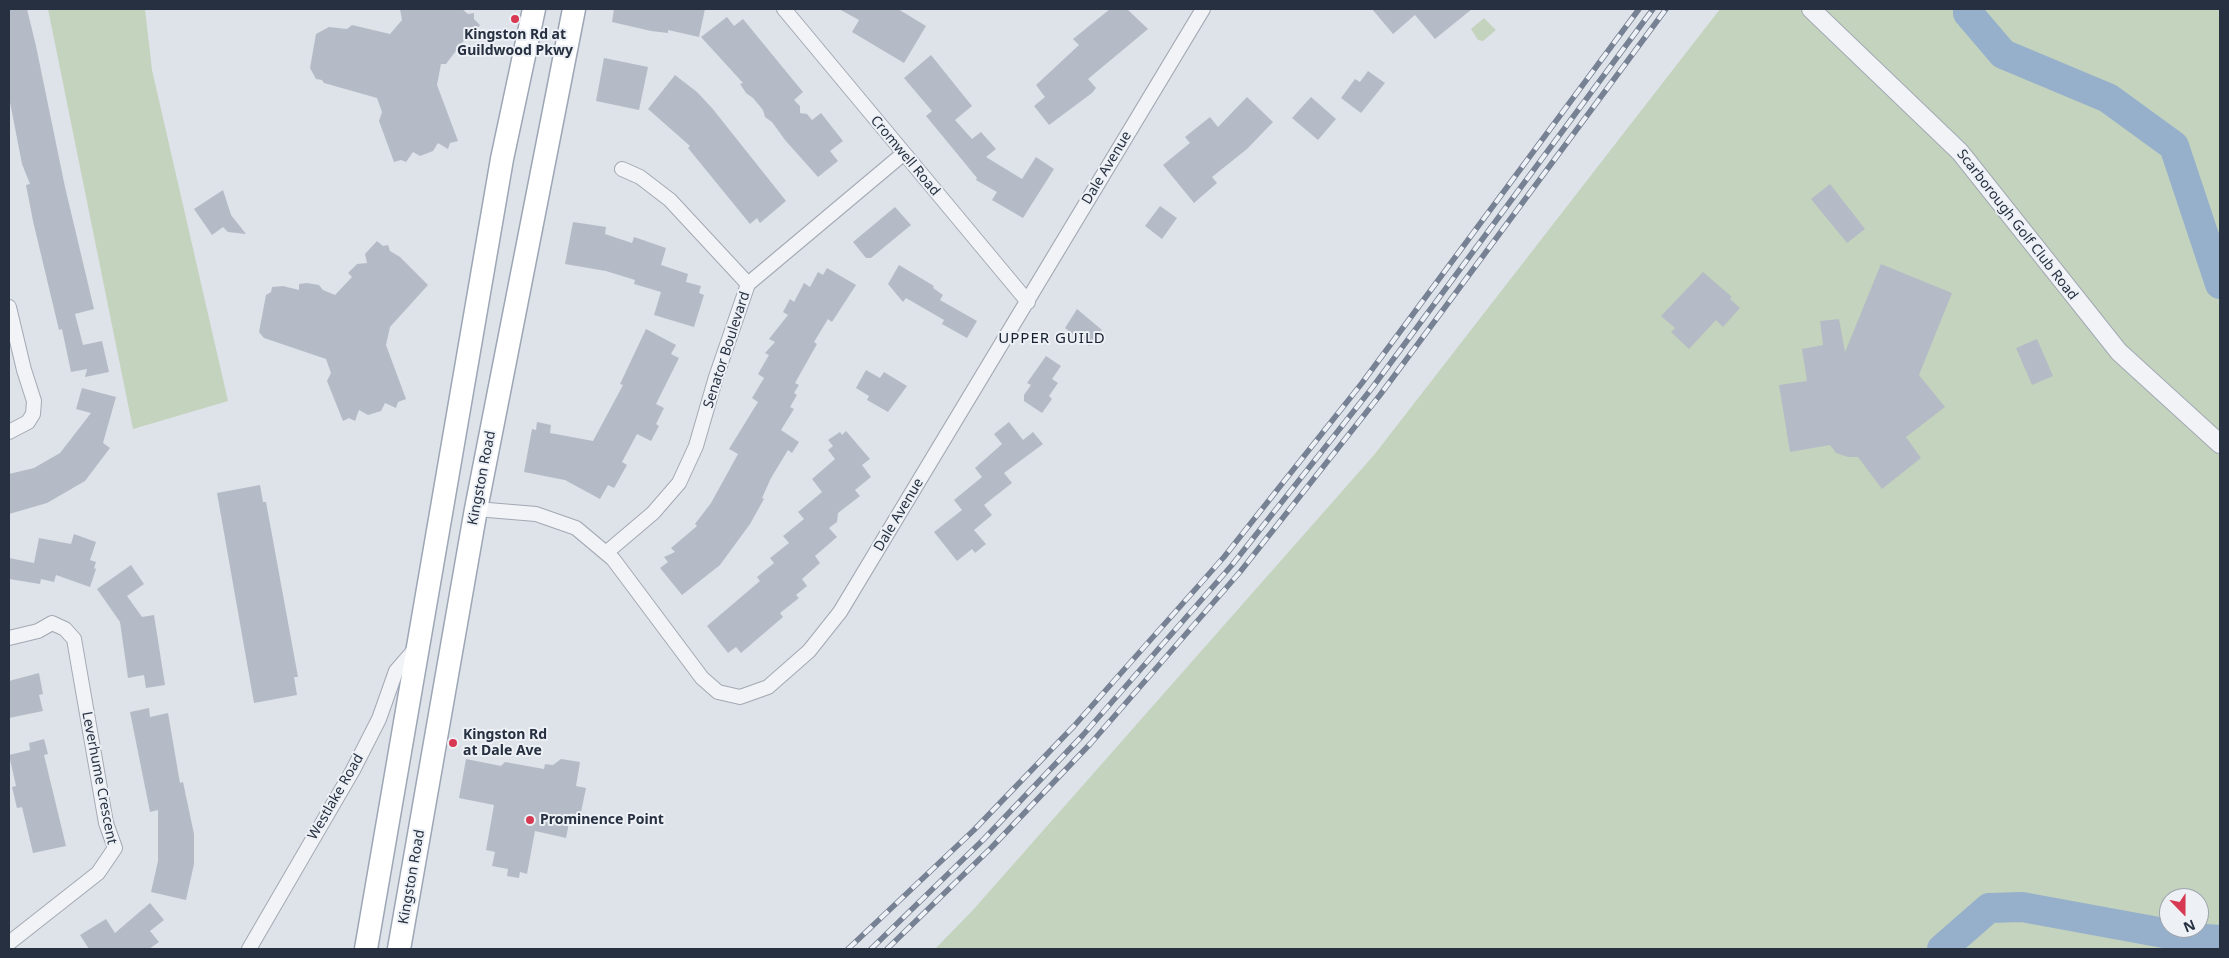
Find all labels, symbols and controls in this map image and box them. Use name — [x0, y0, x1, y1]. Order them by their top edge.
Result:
marker: Kingston Rd at Guildwood Pkwy — [509, 13, 521, 25]
place label: Kingston Rd at Guildwood Pkwy — [457, 27, 573, 59]
street label: Cromwell Road — [867, 113, 943, 199]
street label: Dale Avenue — [1079, 128, 1135, 208]
street label: Scarborough Golf Club Road — [1953, 146, 2081, 304]
street label: Senator Boulevard — [700, 290, 754, 410]
district label: UPPER GUILD — [997, 330, 1107, 348]
street label: Kingston Road — [465, 429, 499, 527]
street label: Dale Avenue — [871, 475, 927, 555]
street label: Leverhume Crescent — [78, 710, 120, 846]
place label: Kingston Rd at Dale Ave — [463, 727, 547, 760]
marker: Kingston Rd at Dale Ave — [447, 737, 459, 749]
street label: Westlake Road — [305, 751, 367, 843]
place label: Prominence Point — [540, 812, 664, 828]
marker: Prominence Point — [524, 814, 536, 826]
street label: Kingston Road — [395, 828, 429, 926]
north arrow — [2159, 888, 2209, 938]
text: N — [2181, 915, 2198, 937]

